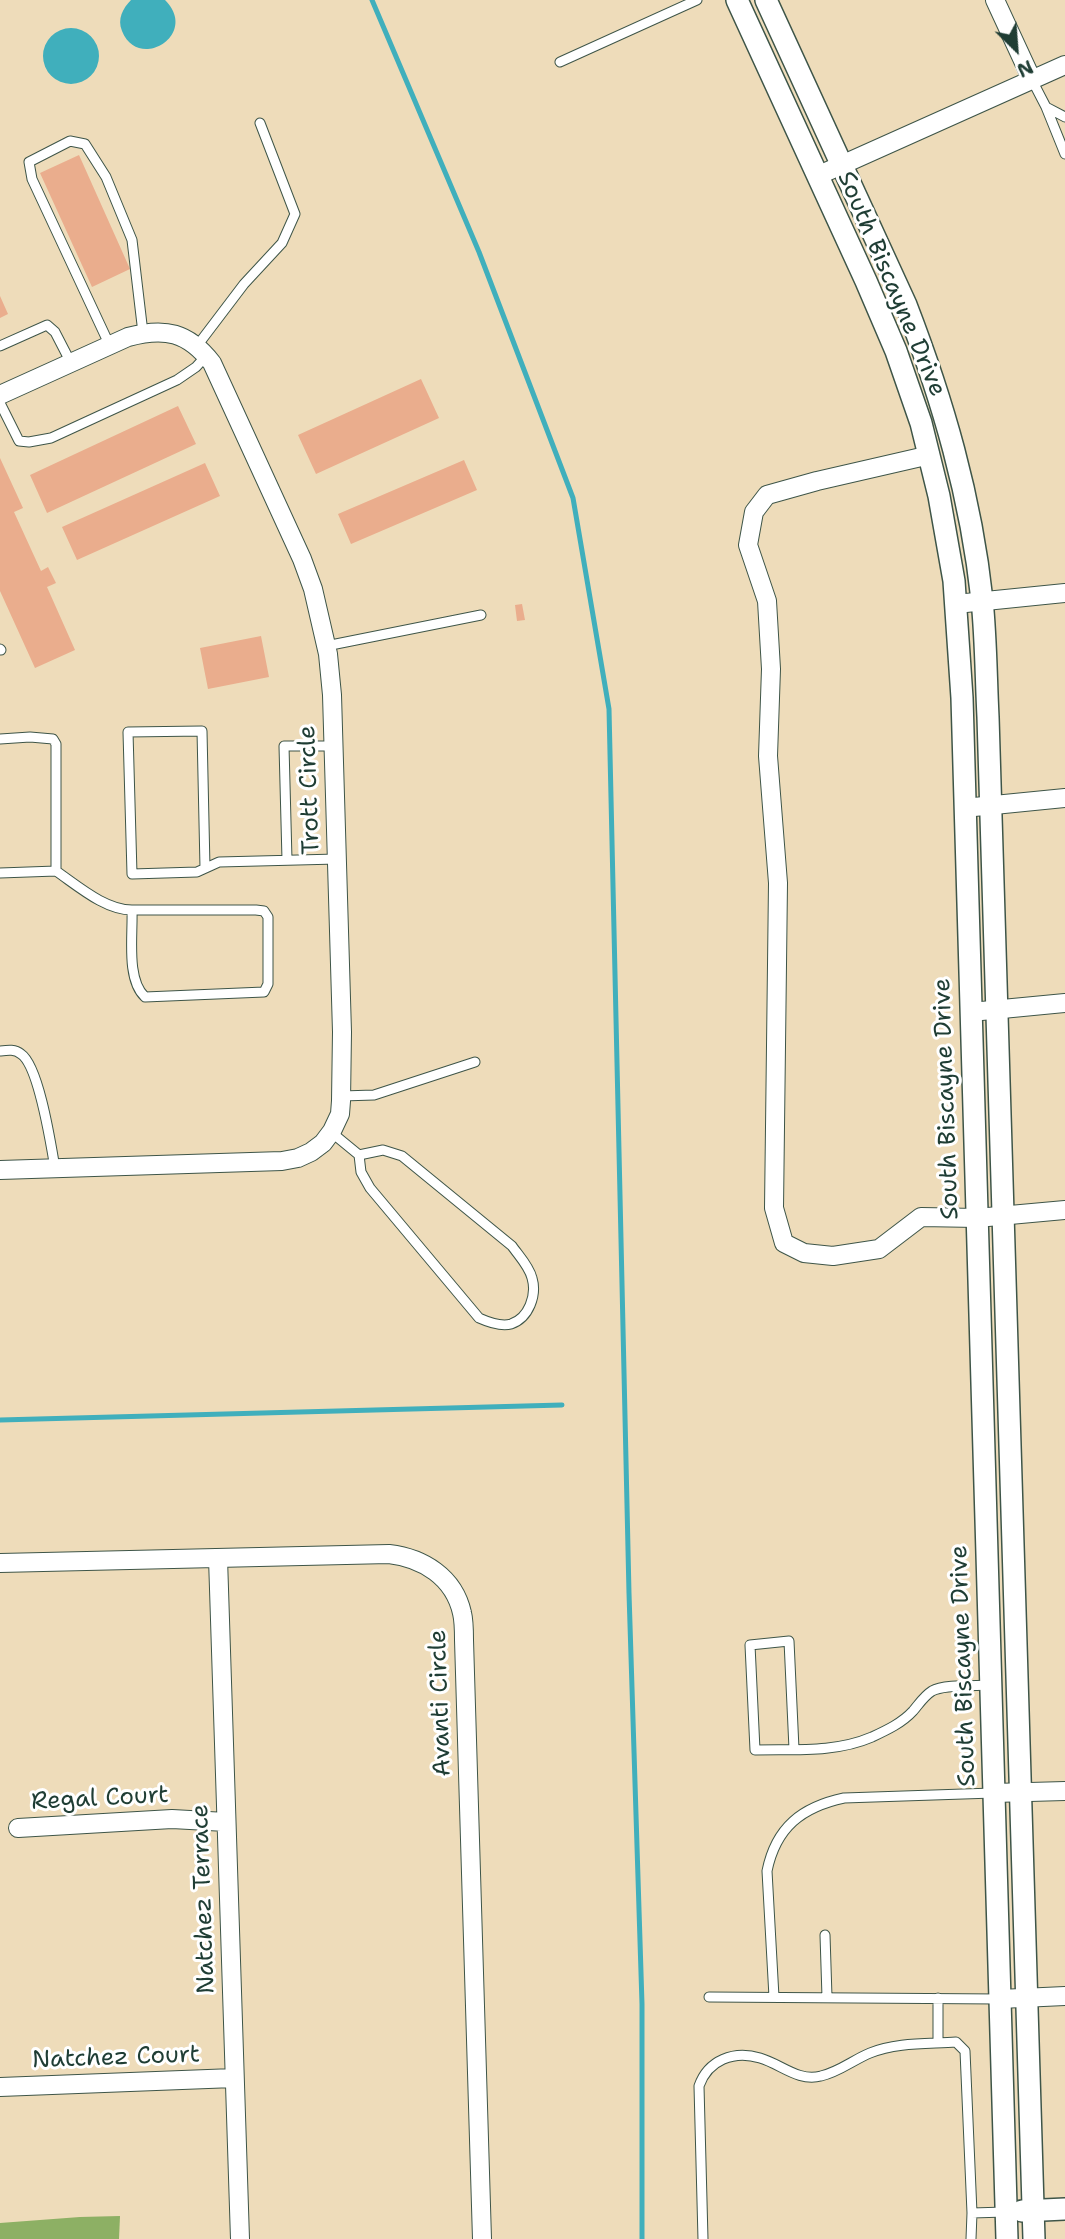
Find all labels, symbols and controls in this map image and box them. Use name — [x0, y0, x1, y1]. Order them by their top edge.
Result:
north arrow — [981, 14, 1051, 84]
text: N — [1013, 54, 1037, 83]
street label: South Biscayne Drive — [831, 167, 951, 401]
street label: Trott Circle — [293, 725, 327, 855]
street label: South Biscayne Drive — [928, 978, 966, 1220]
street label: South Biscayne Drive — [945, 1545, 983, 1787]
street label: Avanti Circle — [424, 1629, 458, 1777]
street label: Regal Court — [30, 1781, 170, 1817]
street label: Natchez Terrace — [186, 1804, 222, 1994]
street label: Natchez Court — [32, 2041, 200, 2075]

